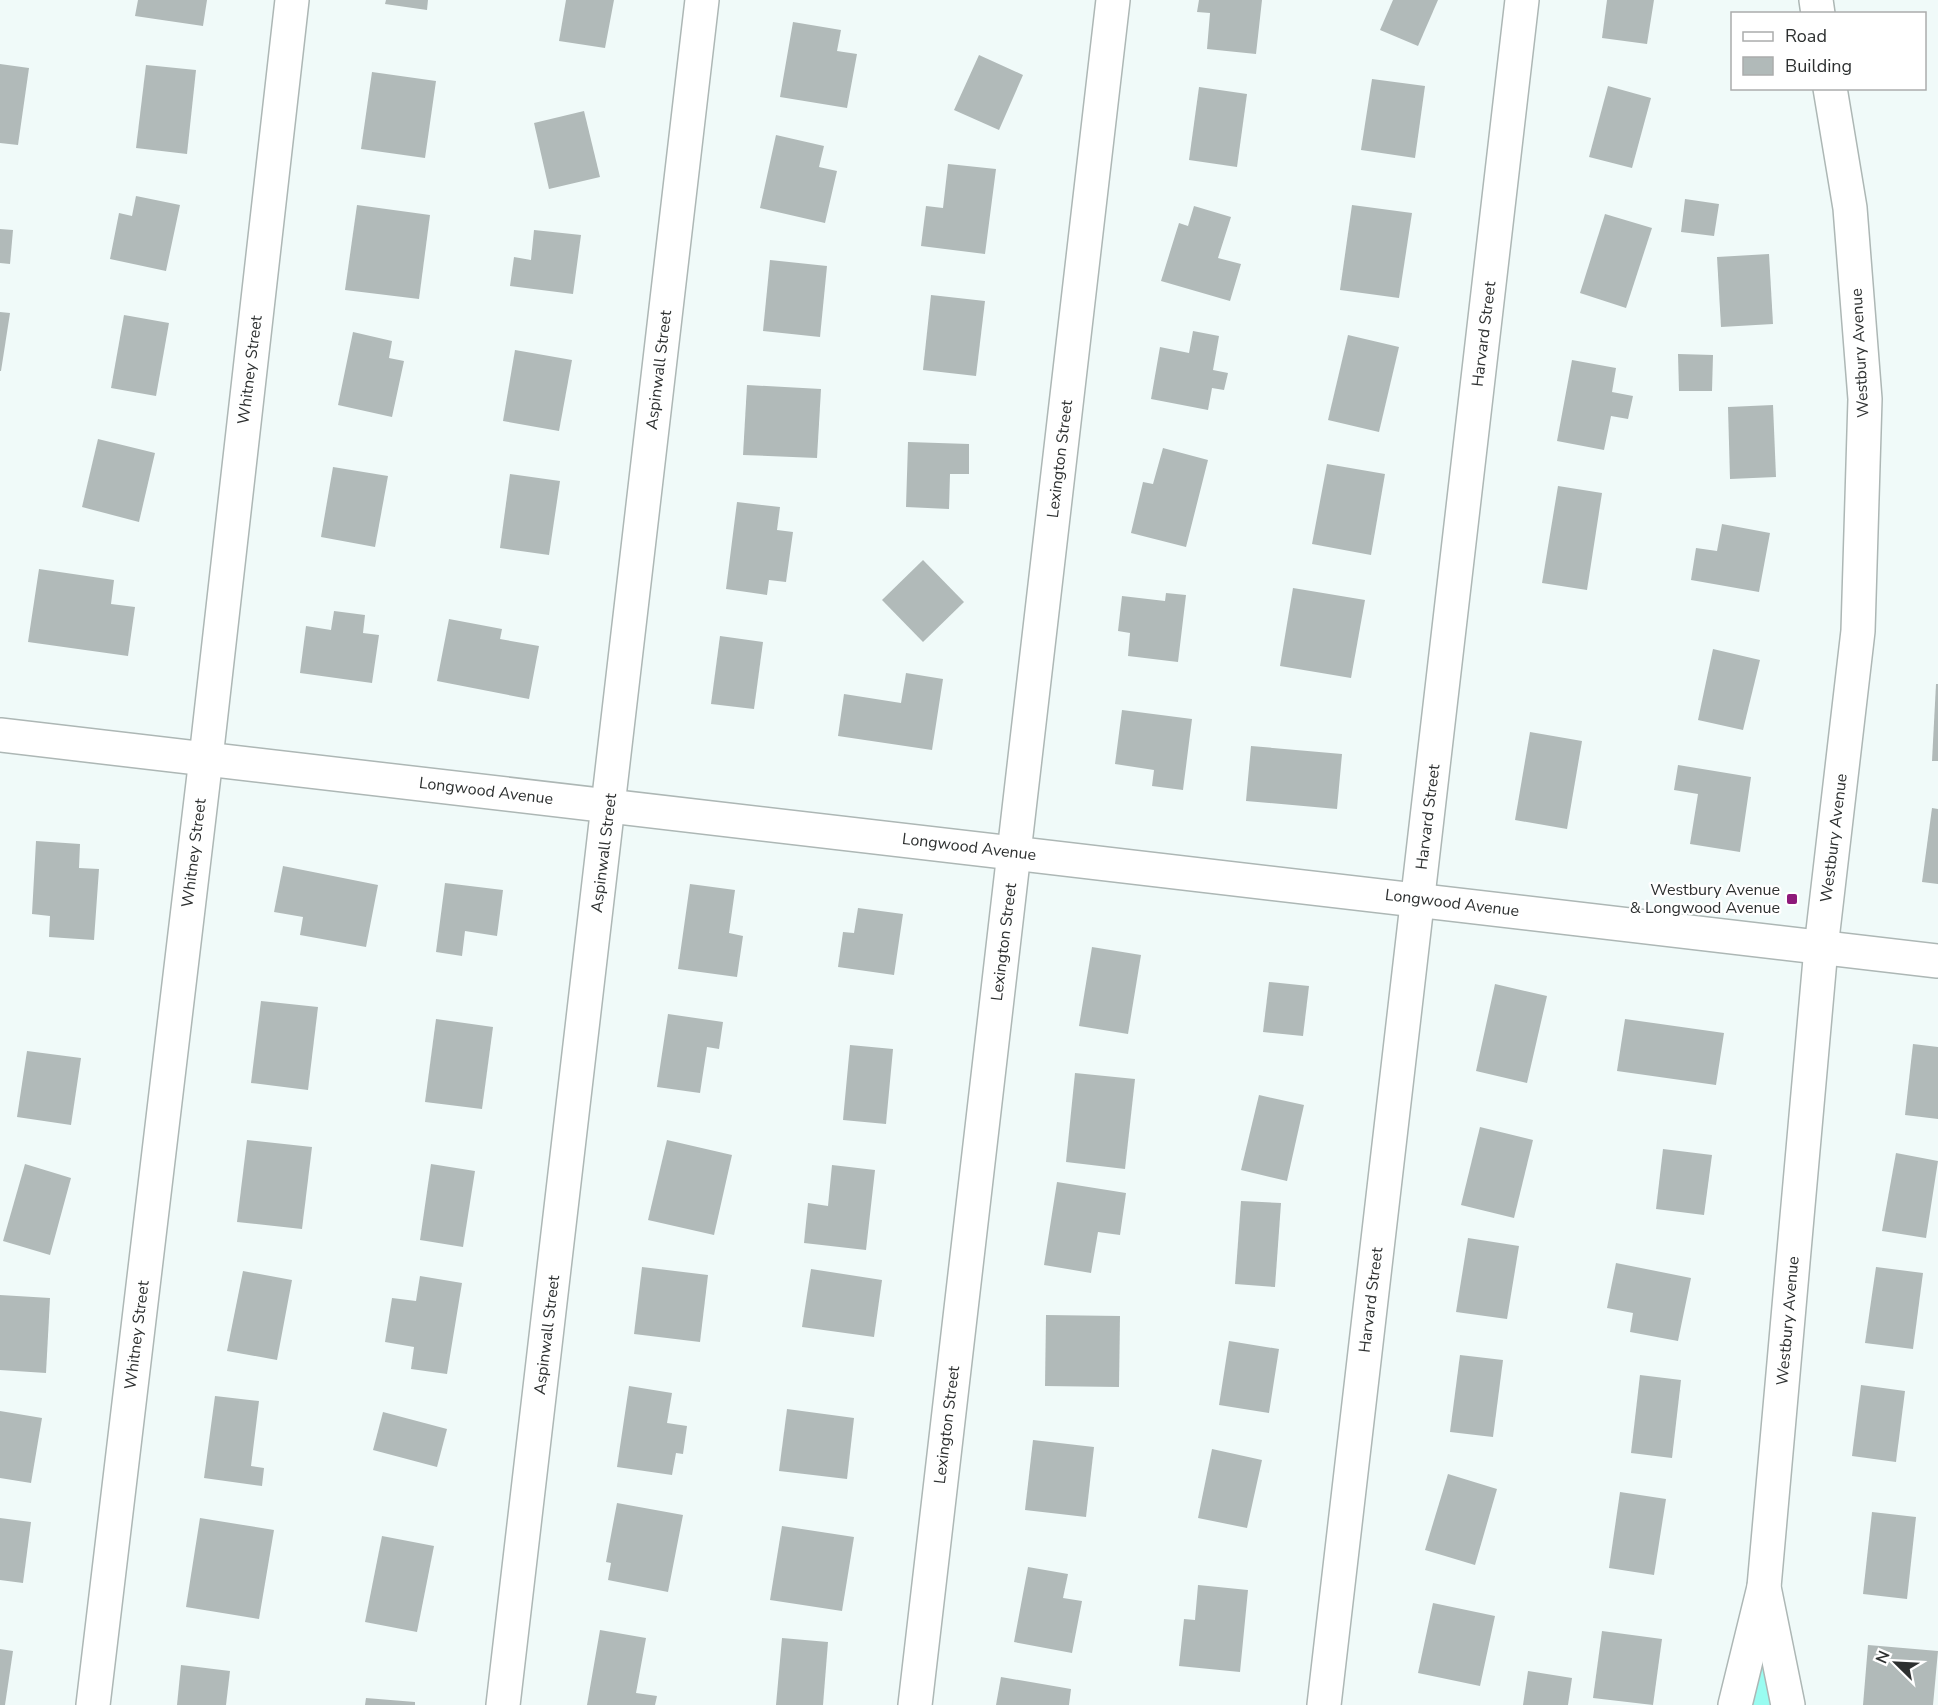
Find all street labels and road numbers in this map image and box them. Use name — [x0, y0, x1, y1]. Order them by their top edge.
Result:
street label: Harvard Street — [1467, 280, 1501, 388]
street label: Westbury Avenue — [1846, 288, 1874, 418]
street label: Aspinwall Street — [641, 309, 677, 431]
street label: Whitney Street — [232, 314, 268, 426]
street label: Lexington Street — [1042, 398, 1078, 519]
street label: Harvard Street — [1411, 763, 1445, 871]
street label: Longwood Avenue — [418, 772, 554, 810]
street label: Westbury Avenue — [1815, 772, 1853, 904]
street label: Aspinwall Street — [586, 792, 622, 914]
street label: Whitney Street — [176, 797, 212, 909]
street label: Longwood Avenue — [901, 828, 1037, 866]
street label: Lexington Street — [986, 881, 1022, 1002]
street label: Longwood Avenue — [1384, 884, 1520, 922]
street label: Harvard Street — [1354, 1246, 1388, 1354]
street label: Westbury Avenue — [1771, 1255, 1805, 1387]
street label: Aspinwall Street — [529, 1274, 565, 1396]
street label: Whitney Street — [119, 1279, 155, 1391]
street label: Lexington Street — [929, 1364, 965, 1485]

